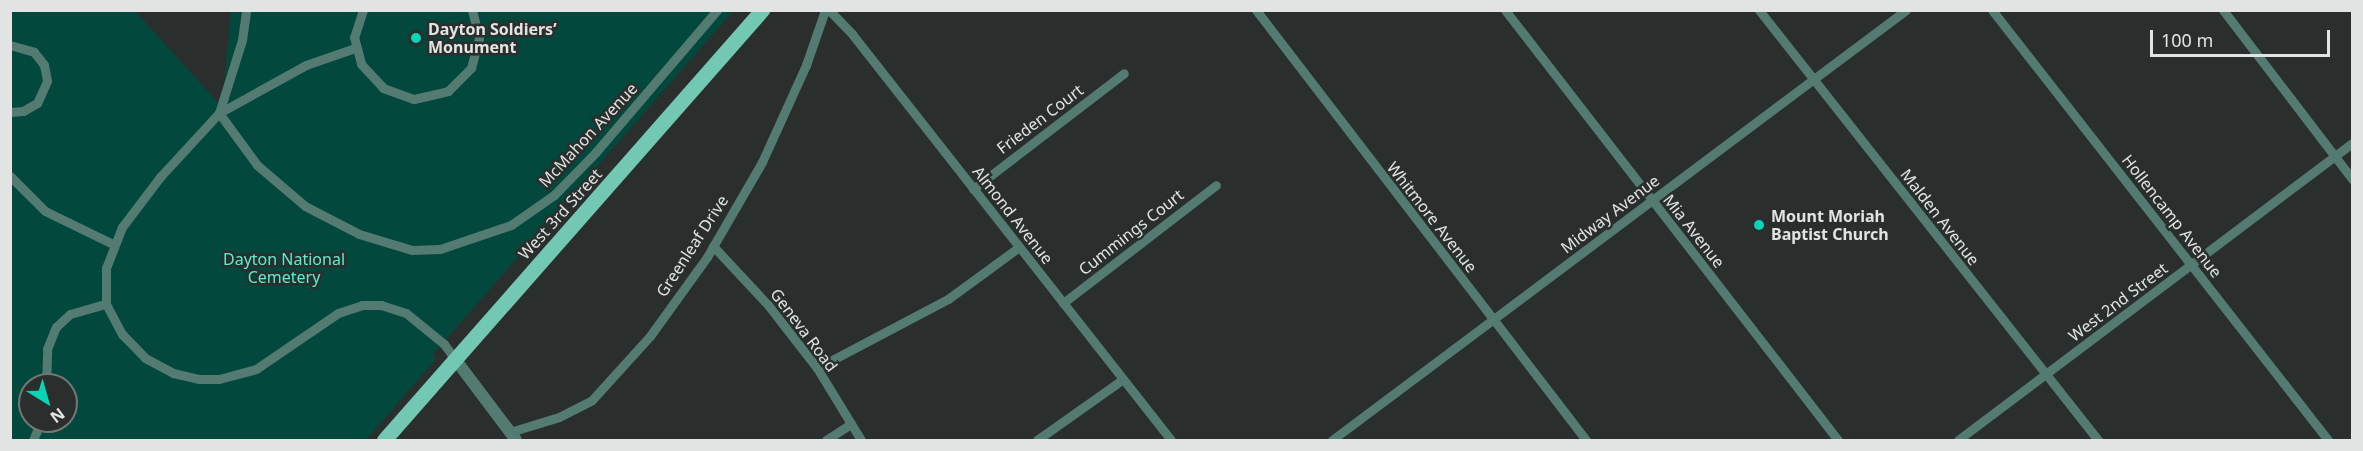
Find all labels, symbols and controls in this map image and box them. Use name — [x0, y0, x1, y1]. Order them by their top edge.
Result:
scale bar — [2153, 18, 2333, 56]
place label: Dayton Soldiers’ Monument — [428, 19, 557, 57]
text: 100 m — [2161, 28, 2213, 52]
marker: Dayton Soldiers’ Monument — [409, 31, 423, 45]
street label: McMahon Avenue — [535, 79, 641, 191]
street label: Frieden Court — [993, 80, 1087, 158]
street label: Hollencamp Avenue — [2118, 151, 2226, 281]
street label: Whitmore Avenue — [1383, 158, 1481, 276]
street label: Almond Avenue — [969, 162, 1057, 268]
street label: West 3rd Street — [514, 165, 606, 263]
street label: Malden Avenue — [1897, 165, 1983, 269]
street label: Midway Avenue — [1557, 171, 1663, 257]
street label: Cummings Court — [1075, 185, 1187, 279]
street label: Mia Avenue — [1659, 190, 1729, 272]
street label: Greenleaf Drive — [652, 192, 732, 300]
place label: Mount Moriah Baptist Church — [1771, 206, 1889, 244]
marker: Mount Moriah Baptist Church — [1752, 218, 1766, 232]
park label: Dayton National Cemetery — [223, 249, 345, 287]
street label: West 2nd Street — [2065, 259, 2171, 345]
street label: Geneva Road — [767, 285, 841, 375]
north arrow — [18, 373, 78, 433]
text: N — [46, 403, 69, 428]

